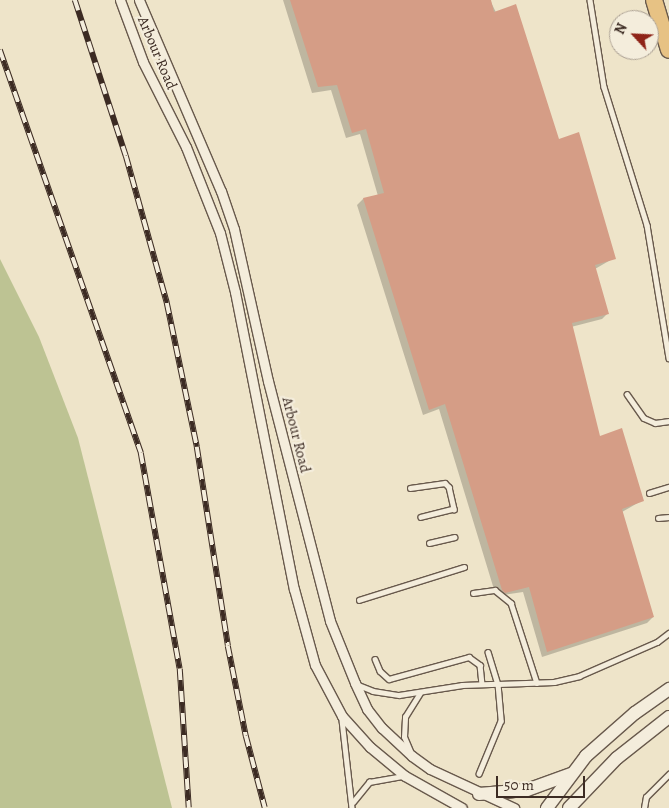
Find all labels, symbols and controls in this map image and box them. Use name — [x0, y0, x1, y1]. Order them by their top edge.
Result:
north arrow — [609, 10, 659, 60]
street label: Arbour Road — [134, 14, 180, 92]
text: N — [610, 20, 632, 38]
street label: Arbour Road — [278, 395, 314, 475]
scale bar — [499, 766, 588, 798]
text: 50 m — [504, 775, 534, 795]

